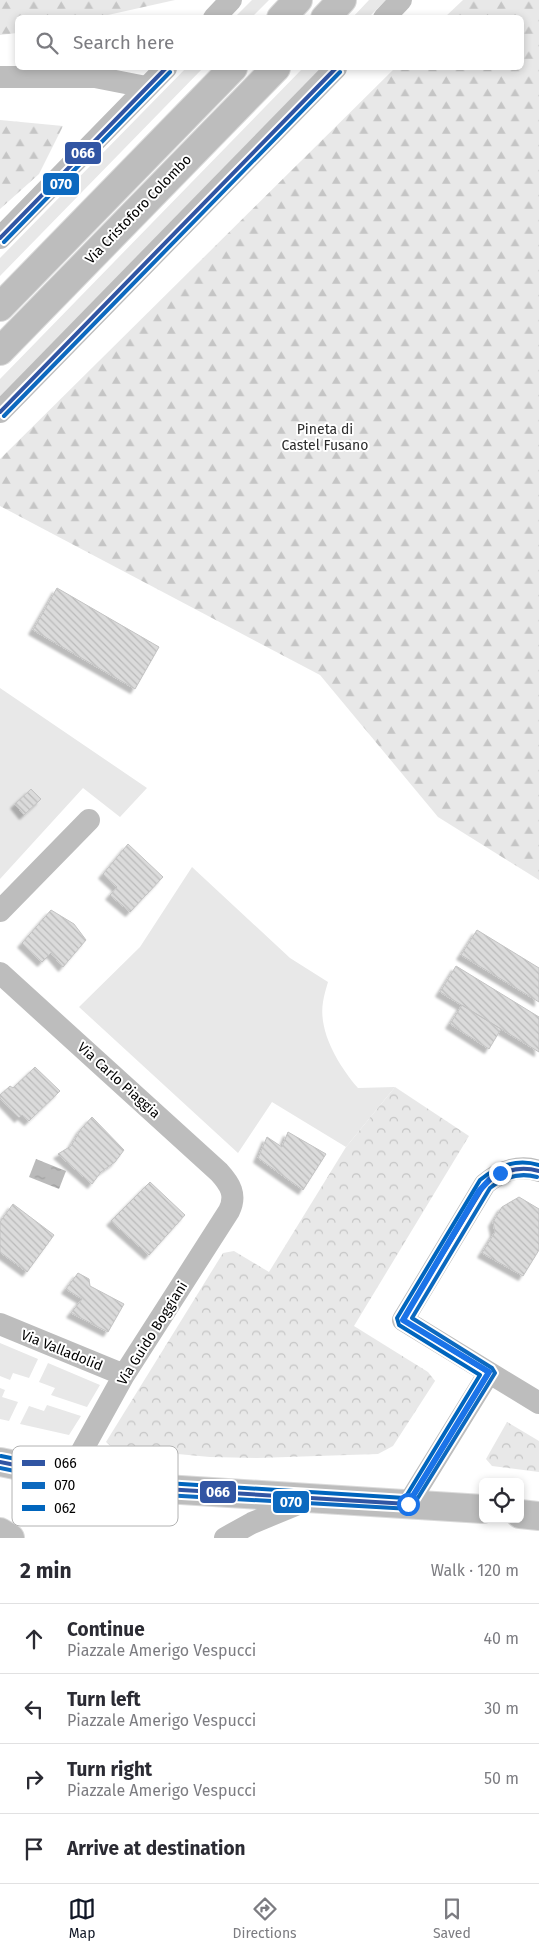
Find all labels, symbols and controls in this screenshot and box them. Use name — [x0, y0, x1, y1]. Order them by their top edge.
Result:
search box — [15, 15, 524, 70]
icon: search — [33, 29, 61, 57]
text: Search here — [73, 31, 174, 54]
line badge: 066 — [64, 141, 102, 165]
text: 066 — [71, 145, 95, 162]
street label: Via Cristoforo Colombo — [82, 151, 195, 268]
line badge: 070 — [42, 172, 80, 196]
text: 070 — [50, 176, 72, 193]
park label: Pineta di Castel Fusano — [282, 421, 368, 454]
street label: Via Carlo Piaggia — [74, 1039, 164, 1122]
route end — [489, 1162, 512, 1185]
street label: Via Guido Boggiani — [114, 1278, 191, 1388]
street label: Via Valladolid — [19, 1326, 105, 1375]
legend — [12, 1446, 178, 1526]
text: 066 — [54, 1455, 77, 1472]
text: 070 — [54, 1477, 76, 1494]
map controls — [479, 1478, 524, 1523]
button: locate — [479, 1478, 524, 1523]
line badge: 066 — [199, 1480, 237, 1504]
text: 066 — [206, 1484, 230, 1501]
line badge: 070 — [272, 1490, 310, 1514]
route start — [397, 1493, 420, 1516]
text: 070 — [280, 1494, 302, 1511]
text: 062 — [54, 1500, 76, 1517]
text: 2 min — [20, 1558, 72, 1584]
text: Walk · 120 m — [431, 1561, 519, 1580]
text: Continue — [67, 1618, 145, 1641]
icon: ahead — [20, 1625, 48, 1653]
text: 40 m — [484, 1629, 519, 1648]
text: Piazzale Amerigo Vespucci — [67, 1641, 256, 1660]
text: Turn left — [67, 1688, 141, 1711]
icon: left — [20, 1695, 48, 1723]
text: 30 m — [484, 1699, 519, 1718]
text: Piazzale Amerigo Vespucci — [67, 1711, 256, 1730]
text: Turn right — [67, 1758, 152, 1781]
icon: right — [20, 1765, 48, 1793]
text: 50 m — [484, 1769, 519, 1788]
text: Piazzale Amerigo Vespucci — [67, 1781, 256, 1800]
icon: arrive — [20, 1835, 48, 1863]
text: Arrive at destination — [67, 1837, 246, 1860]
tab: Map — [68, 1895, 96, 1942]
tab: Directions — [232, 1895, 297, 1942]
tab: Saved — [433, 1895, 471, 1942]

